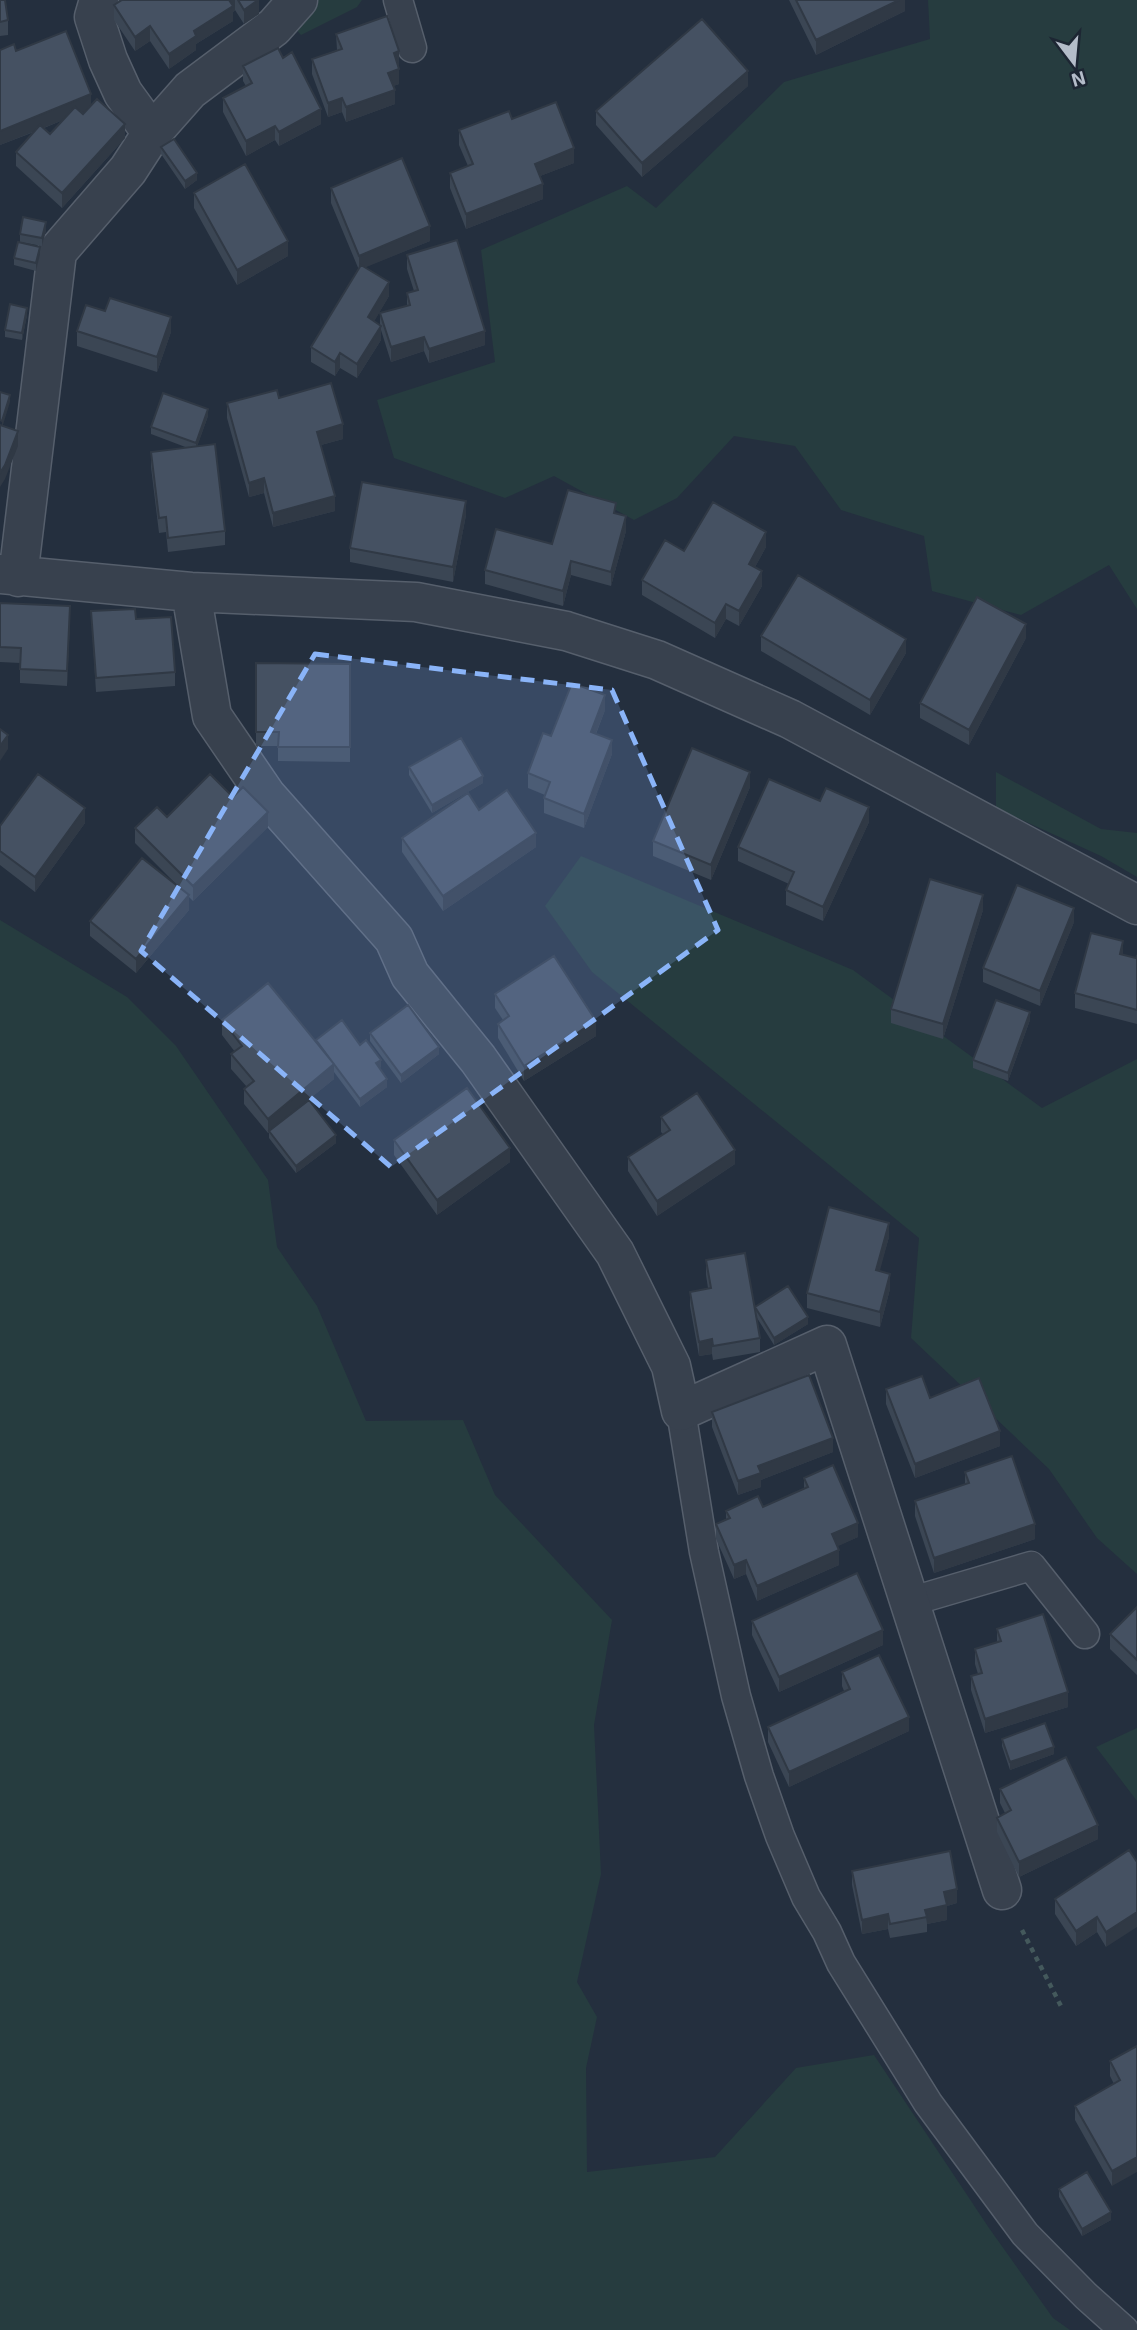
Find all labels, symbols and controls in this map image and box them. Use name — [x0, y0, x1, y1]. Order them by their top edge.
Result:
north arrow — [1039, 28, 1109, 98]
text: N — [1069, 67, 1089, 93]

